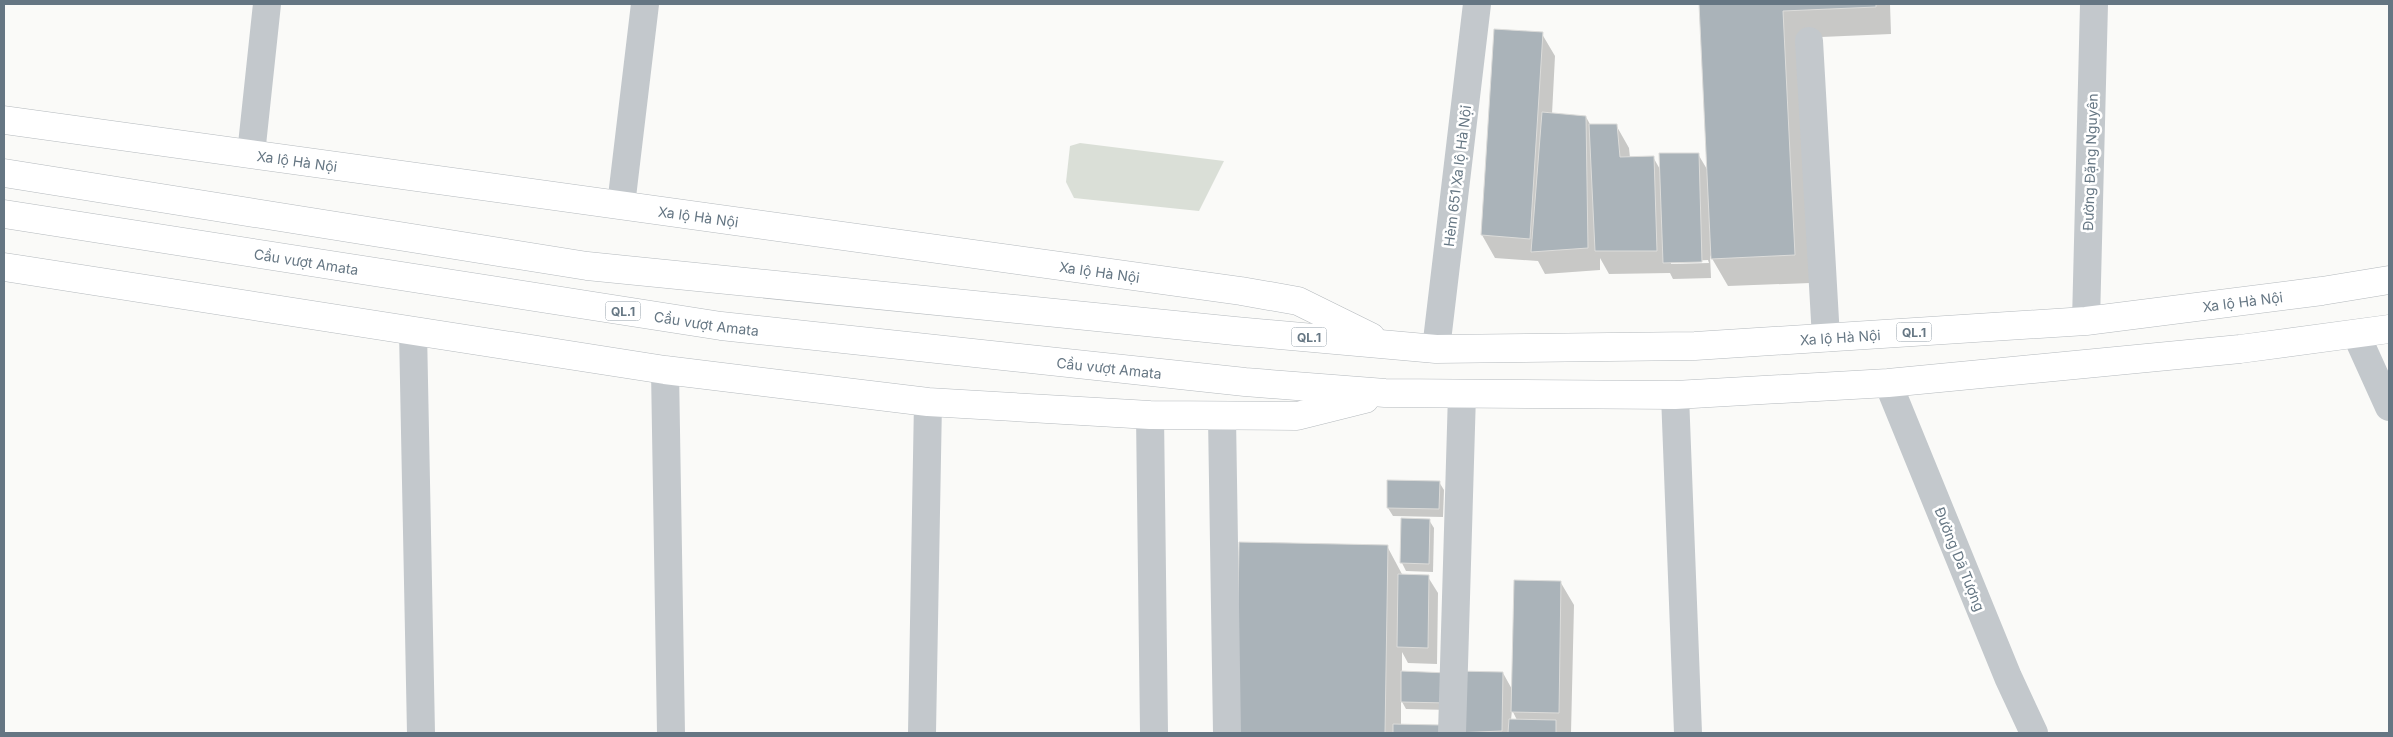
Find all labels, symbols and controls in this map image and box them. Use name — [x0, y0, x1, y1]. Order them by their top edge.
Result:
street label: Đường Đặng Nguyên — [2079, 93, 2101, 231]
street label: Hẻm 651 Xa lộ Hà Nội — [1440, 104, 1474, 248]
street label: Xa lộ Hà Nội — [256, 147, 338, 174]
street label: Xa lộ Hà Nội — [657, 202, 740, 230]
street label: Cầu vượt Amata — [253, 245, 360, 278]
street label: Xa lộ Hà Nội — [1058, 257, 1141, 285]
street label: Xa lộ Hà Nội — [2201, 288, 2284, 315]
road number: QL.1 — [606, 302, 640, 321]
street label: Cầu vượt Amata — [653, 307, 760, 339]
road number: QL.1 — [1896, 322, 1932, 342]
street label: Xa lộ Hà Nội — [1799, 326, 1881, 348]
road number: QL.1 — [1292, 328, 1326, 347]
street label: Cầu vượt Amata — [1056, 353, 1163, 382]
street label: Đường Dã Tượng — [1931, 504, 1989, 614]

